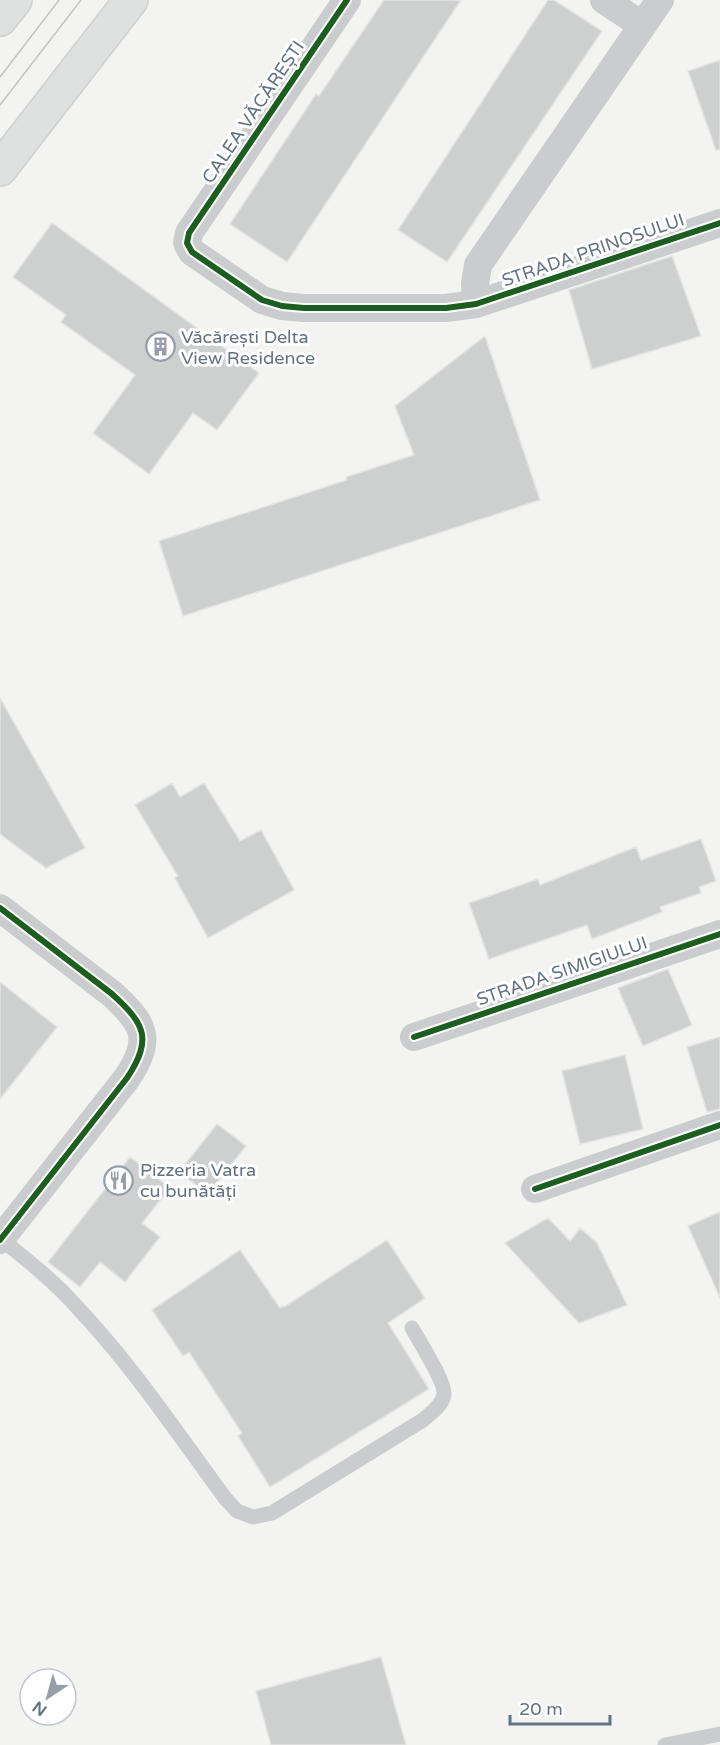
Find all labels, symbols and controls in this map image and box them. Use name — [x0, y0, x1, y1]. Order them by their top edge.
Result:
street label: CALEA VĂCĂREȘTI — [197, 36, 309, 188]
street label: STRADA PRINOSULUI — [499, 208, 687, 292]
place label: Văcărești Delta View Residence — [181, 326, 315, 369]
building icon: Văcărești Delta View Residence — [144, 331, 176, 363]
street label: STRADA SIMIGIULUI — [474, 931, 650, 1011]
place label: Pizzeria Vatra cu bunătăți — [140, 1159, 256, 1202]
restaurant icon: Pizzeria Vatra cu bunătăți — [103, 1164, 135, 1196]
north arrow — [18, 1667, 78, 1727]
scale bar — [510, 1688, 610, 1726]
text: N — [29, 1696, 51, 1720]
text: 20 m — [519, 1698, 563, 1720]

